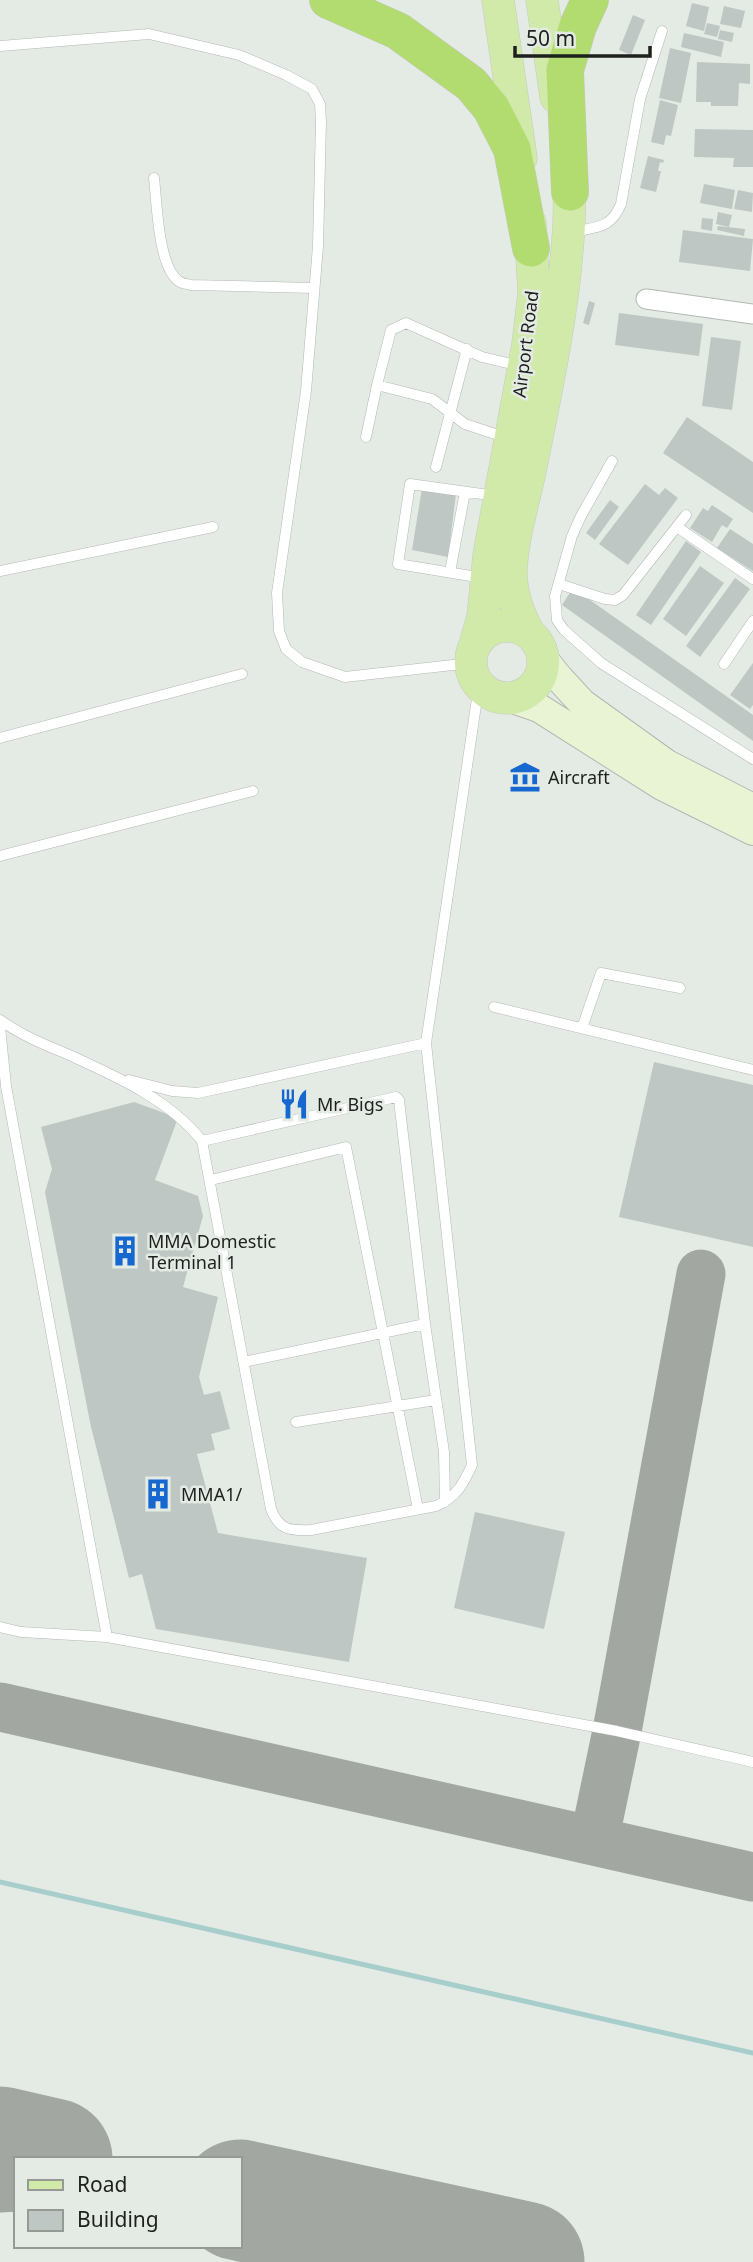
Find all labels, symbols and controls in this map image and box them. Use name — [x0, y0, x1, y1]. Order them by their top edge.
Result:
scale bar — [515, 14, 650, 58]
text: 50 m — [526, 24, 575, 52]
street label: Airport Road — [507, 289, 543, 399]
museum icon: Aircraft — [508, 760, 542, 794]
place label: Aircraft — [548, 765, 610, 789]
restaurant icon: Mr. Bigs — [277, 1087, 311, 1121]
place label: Mr. Bigs — [317, 1092, 383, 1116]
place label: MMA Domestic Terminal 1 — [148, 1229, 277, 1274]
building icon: MMA Domestic Terminal 1 — [108, 1234, 142, 1268]
building icon: MMA1/ — [141, 1477, 175, 1511]
place label: MMA1/ — [181, 1482, 242, 1506]
legend — [14, 2157, 242, 2248]
text: Road — [77, 2170, 127, 2198]
text: Building — [77, 2205, 159, 2233]

